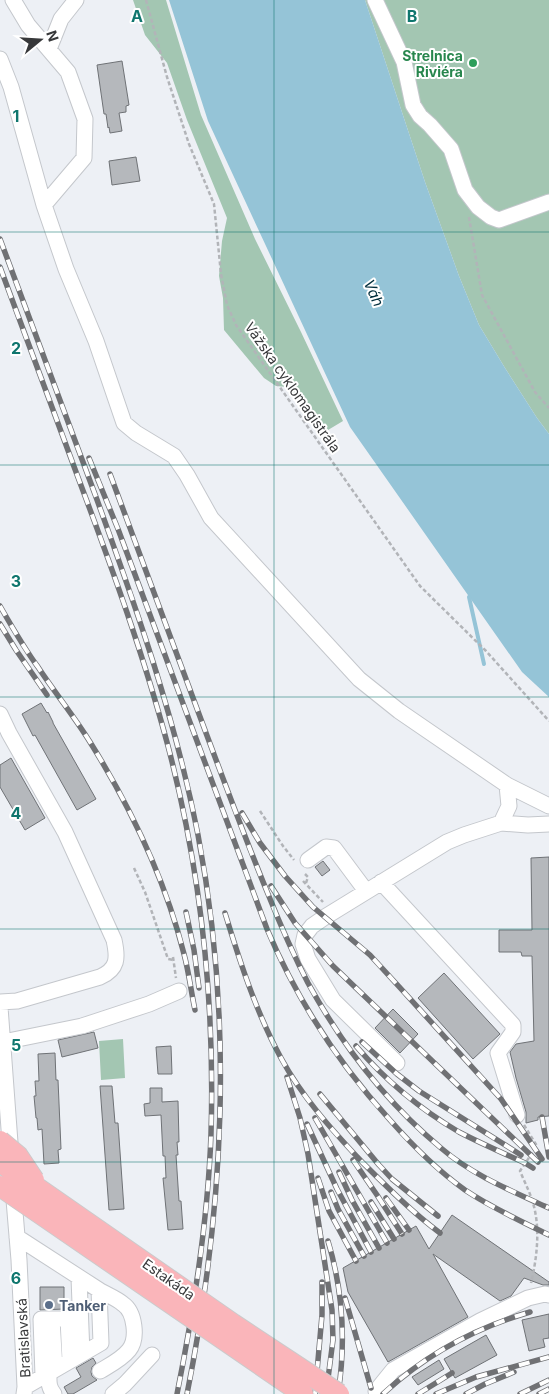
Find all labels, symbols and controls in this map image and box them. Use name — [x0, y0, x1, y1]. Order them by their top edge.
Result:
text: A — [131, 6, 143, 26]
text: B — [407, 6, 417, 26]
north arrow — [15, 15, 65, 65]
text: N — [43, 28, 63, 44]
place label: Strelnica Riviéra — [402, 47, 463, 80]
marker: Strelnica Riviéra — [467, 57, 479, 69]
text: 1 — [13, 106, 19, 126]
water label: Váh — [360, 276, 389, 310]
street label: Vážska cyklomagistrála — [242, 319, 344, 455]
text: 2 — [11, 338, 21, 358]
text: 3 — [11, 571, 21, 591]
text: 4 — [11, 803, 22, 823]
text: 5 — [11, 1035, 21, 1055]
street label: Estakáda — [139, 1255, 199, 1303]
text: 6 — [11, 1268, 21, 1288]
place label: Tanker — [59, 1297, 106, 1314]
street label: Bratislavská — [12, 1298, 34, 1378]
marker: Tanker — [43, 1299, 55, 1311]

